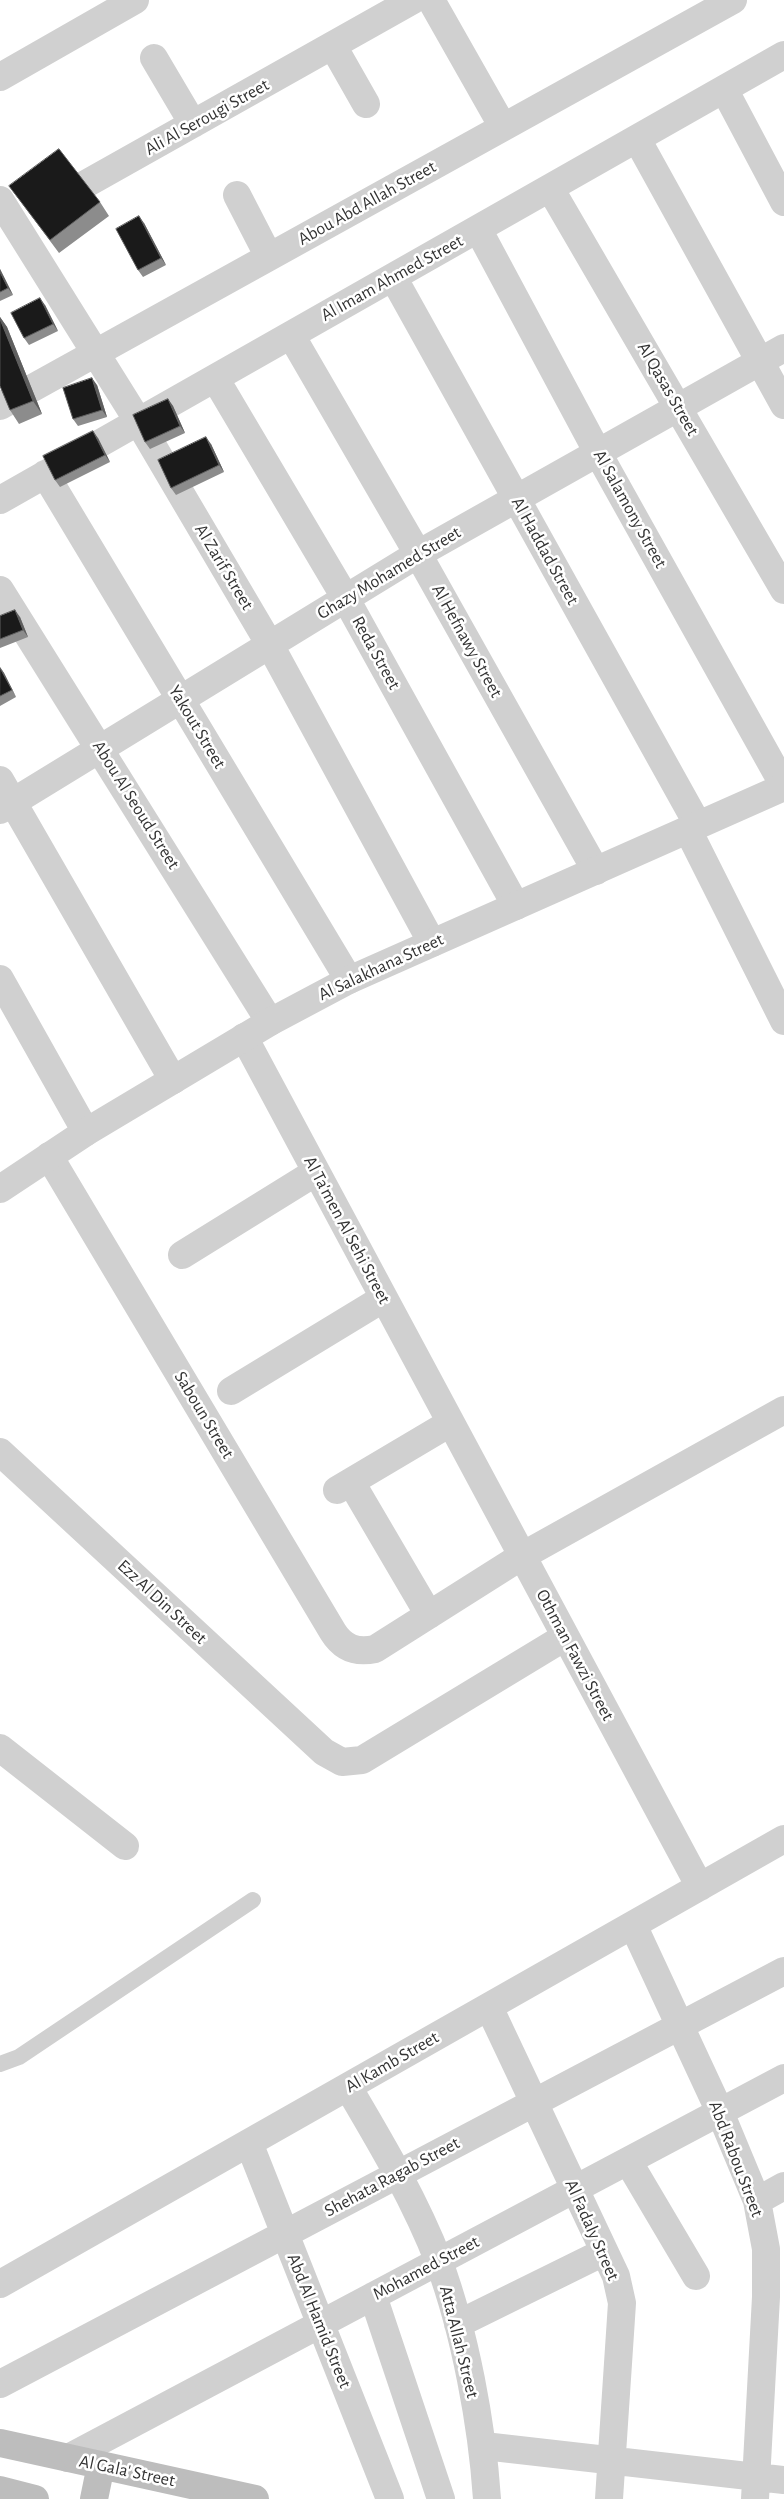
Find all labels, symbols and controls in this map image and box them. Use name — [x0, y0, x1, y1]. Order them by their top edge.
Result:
street label: Ali Al Serougi Street — [141, 74, 273, 160]
street label: Abou Abd Allah Street — [294, 156, 440, 250]
street label: Al Imam Ahmed Street — [317, 230, 467, 326]
street label: Al Qasas Street — [632, 338, 704, 440]
street label: Al Salamony Street — [589, 446, 671, 572]
street label: Al Haddad Street — [507, 493, 583, 609]
street label: Al Zarif Street — [190, 520, 258, 614]
street label: Ghazy Mohamed Street — [313, 522, 465, 624]
street label: Al Hefnawy Street — [427, 581, 507, 701]
street label: Reda Street — [347, 613, 405, 693]
street label: Yakout Street — [164, 681, 230, 773]
street label: Abou Al Seoud Street — [88, 737, 184, 873]
street label: Al Salakhana Street — [315, 929, 447, 1005]
street label: Al Ta'men Al Sehi Street — [299, 1152, 395, 1308]
street label: Saboun Street — [169, 1367, 239, 1463]
street label: Ezz Al Din Street — [113, 1555, 211, 1649]
street label: Othman Fawzi Street — [531, 1586, 619, 1724]
street label: Al Kamb Street — [341, 2026, 443, 2098]
street label: Abd Rabou Street — [704, 2098, 768, 2220]
street label: Shehata Ragab Street — [321, 2132, 463, 2222]
street label: Al Fadaly Street — [560, 2176, 624, 2284]
street label: Mohamed Street — [369, 2231, 483, 2305]
street label: Abd Al Hamid Street — [282, 2251, 356, 2391]
street label: Atta Allah Street — [435, 2284, 483, 2400]
street label: Al Gala' Street — [77, 2450, 177, 2492]

